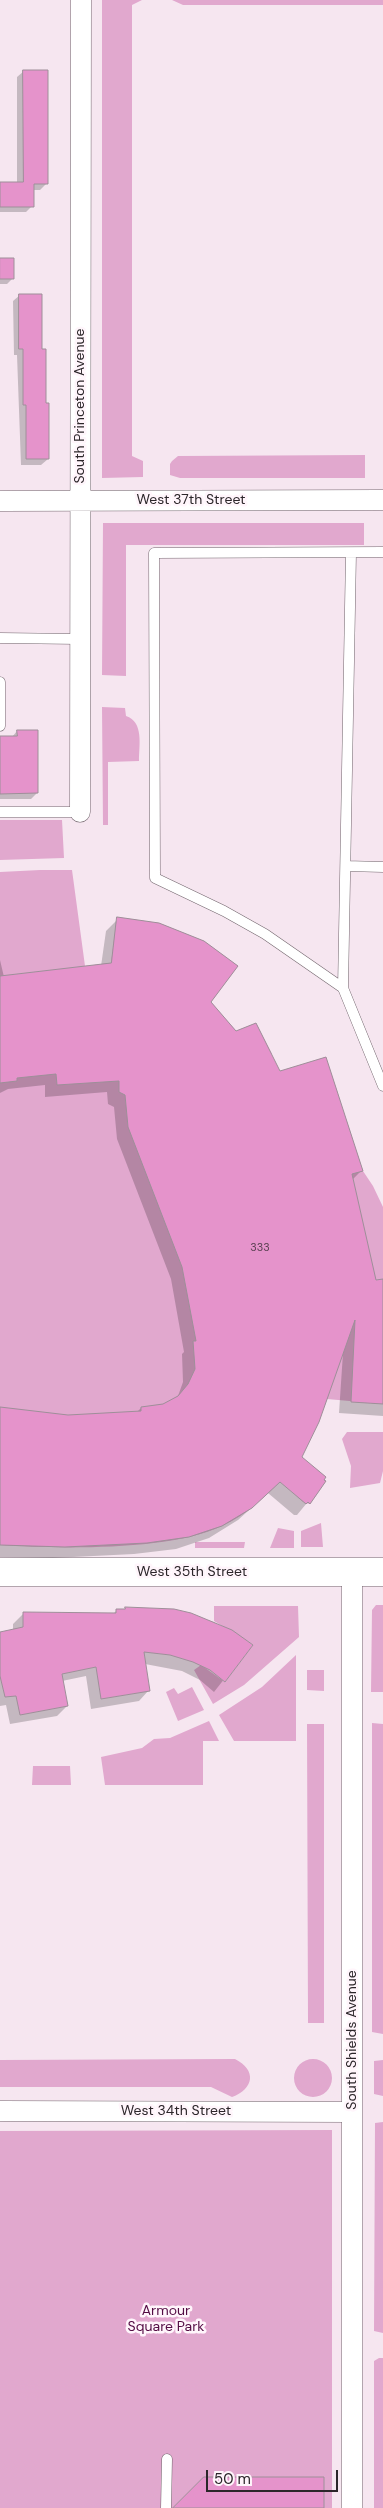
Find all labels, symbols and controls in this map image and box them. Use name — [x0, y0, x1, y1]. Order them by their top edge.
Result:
street label: South Princeton Avenue — [72, 328, 88, 484]
street label: West 37th Street — [136, 492, 246, 508]
house number: 333 — [250, 1241, 270, 1255]
street label: West 35th Street — [137, 1564, 247, 1580]
street label: South Shields Avenue — [344, 1970, 360, 2110]
street label: West 34th Street — [121, 2103, 231, 2119]
park label: Armour Square Park — [128, 2303, 204, 2336]
scale bar — [208, 2460, 340, 2492]
text: 50 m — [214, 2469, 251, 2489]

